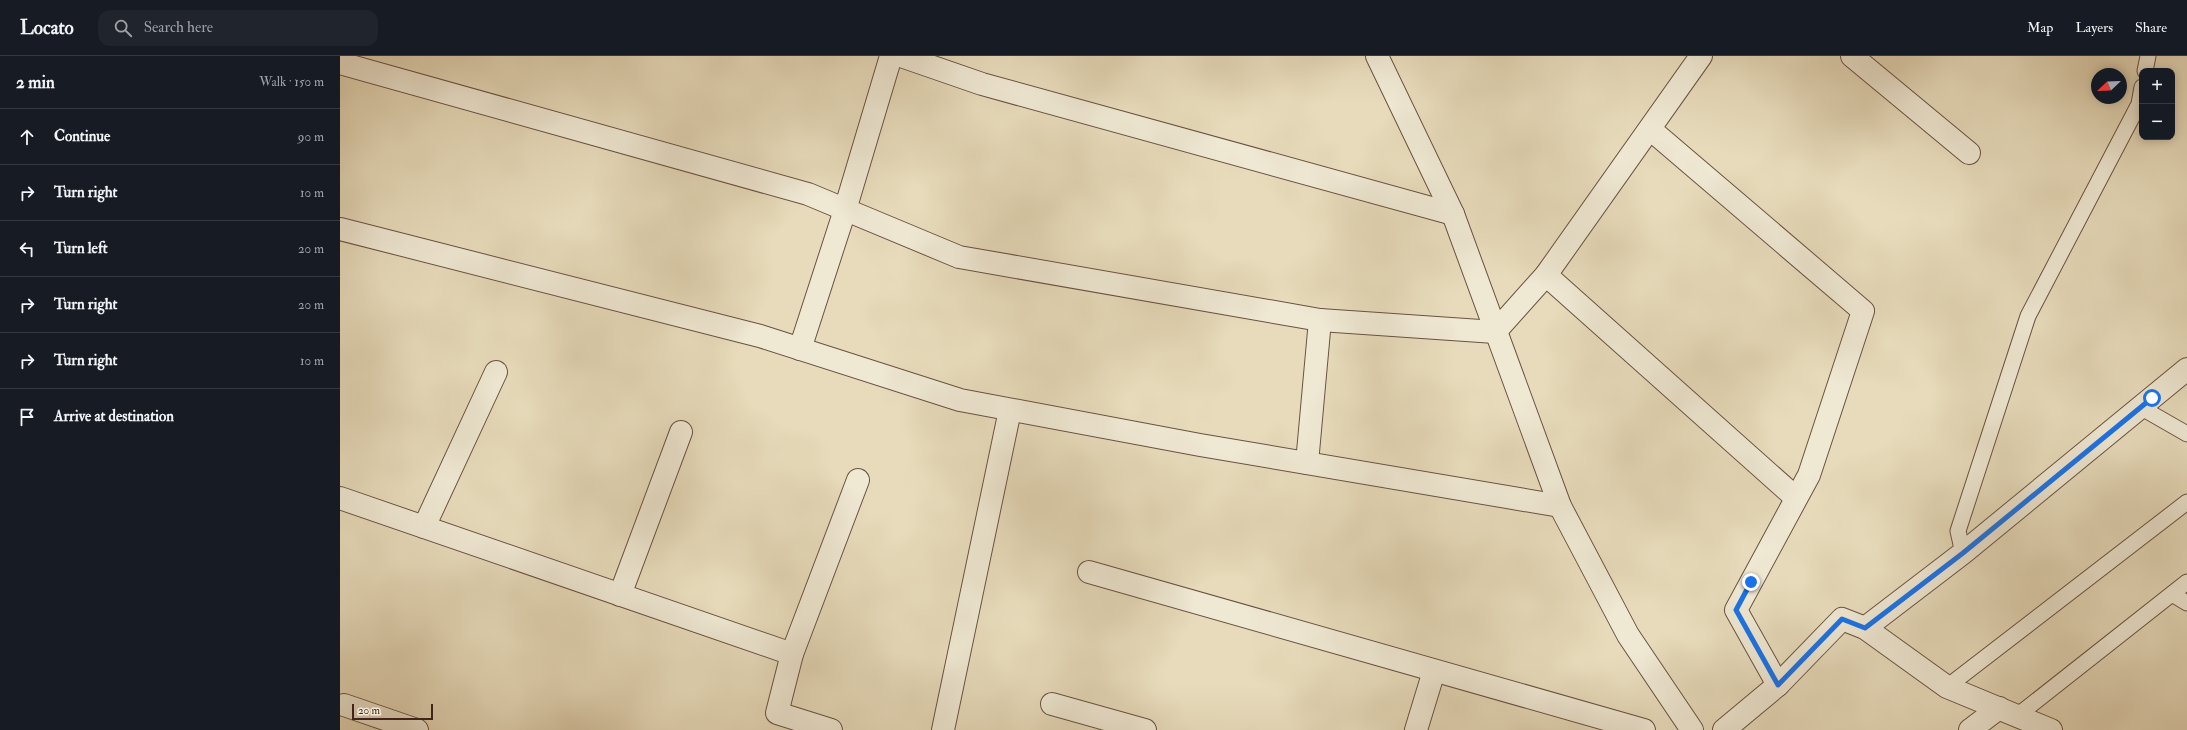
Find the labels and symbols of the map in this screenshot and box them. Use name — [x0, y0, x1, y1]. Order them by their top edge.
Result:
north arrow — [2091, 68, 2127, 104]
route start — [2143, 389, 2161, 407]
route end — [1742, 573, 1760, 591]
scale bar — [352, 702, 433, 721]

